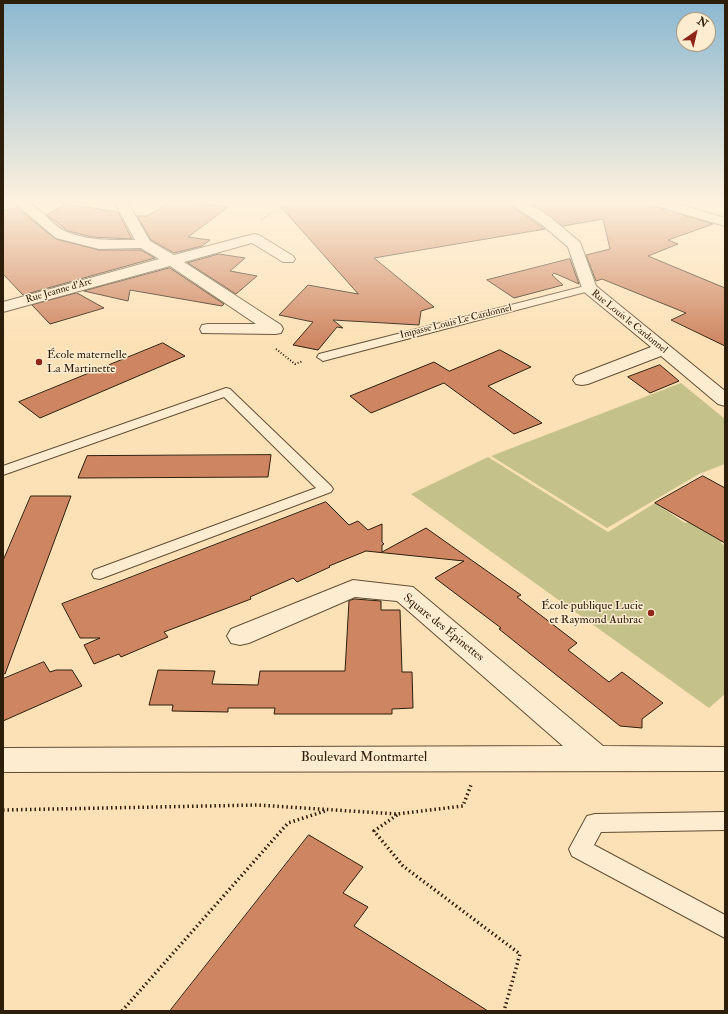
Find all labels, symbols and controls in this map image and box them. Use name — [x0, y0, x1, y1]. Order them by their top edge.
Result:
north arrow — [676, 12, 716, 52]
text: N — [695, 14, 710, 31]
street label: Rue Jeanne d'Arc — [24, 276, 94, 306]
street label: Rue Louis le Cardonnel — [588, 288, 670, 356]
street label: Impasse Louis Le Cardonnel — [399, 302, 513, 342]
place label: École maternelle La Martinette — [47, 348, 127, 376]
marker: École maternelle La Martinette — [34, 357, 44, 367]
street label: Square des Épinettes — [400, 591, 486, 665]
place label: École publique Lucie et Raymond Aubrac — [541, 599, 643, 627]
marker: École publique Lucie et Raymond Aubrac — [646, 608, 656, 618]
street label: Boulevard Montmartel — [301, 750, 427, 766]

